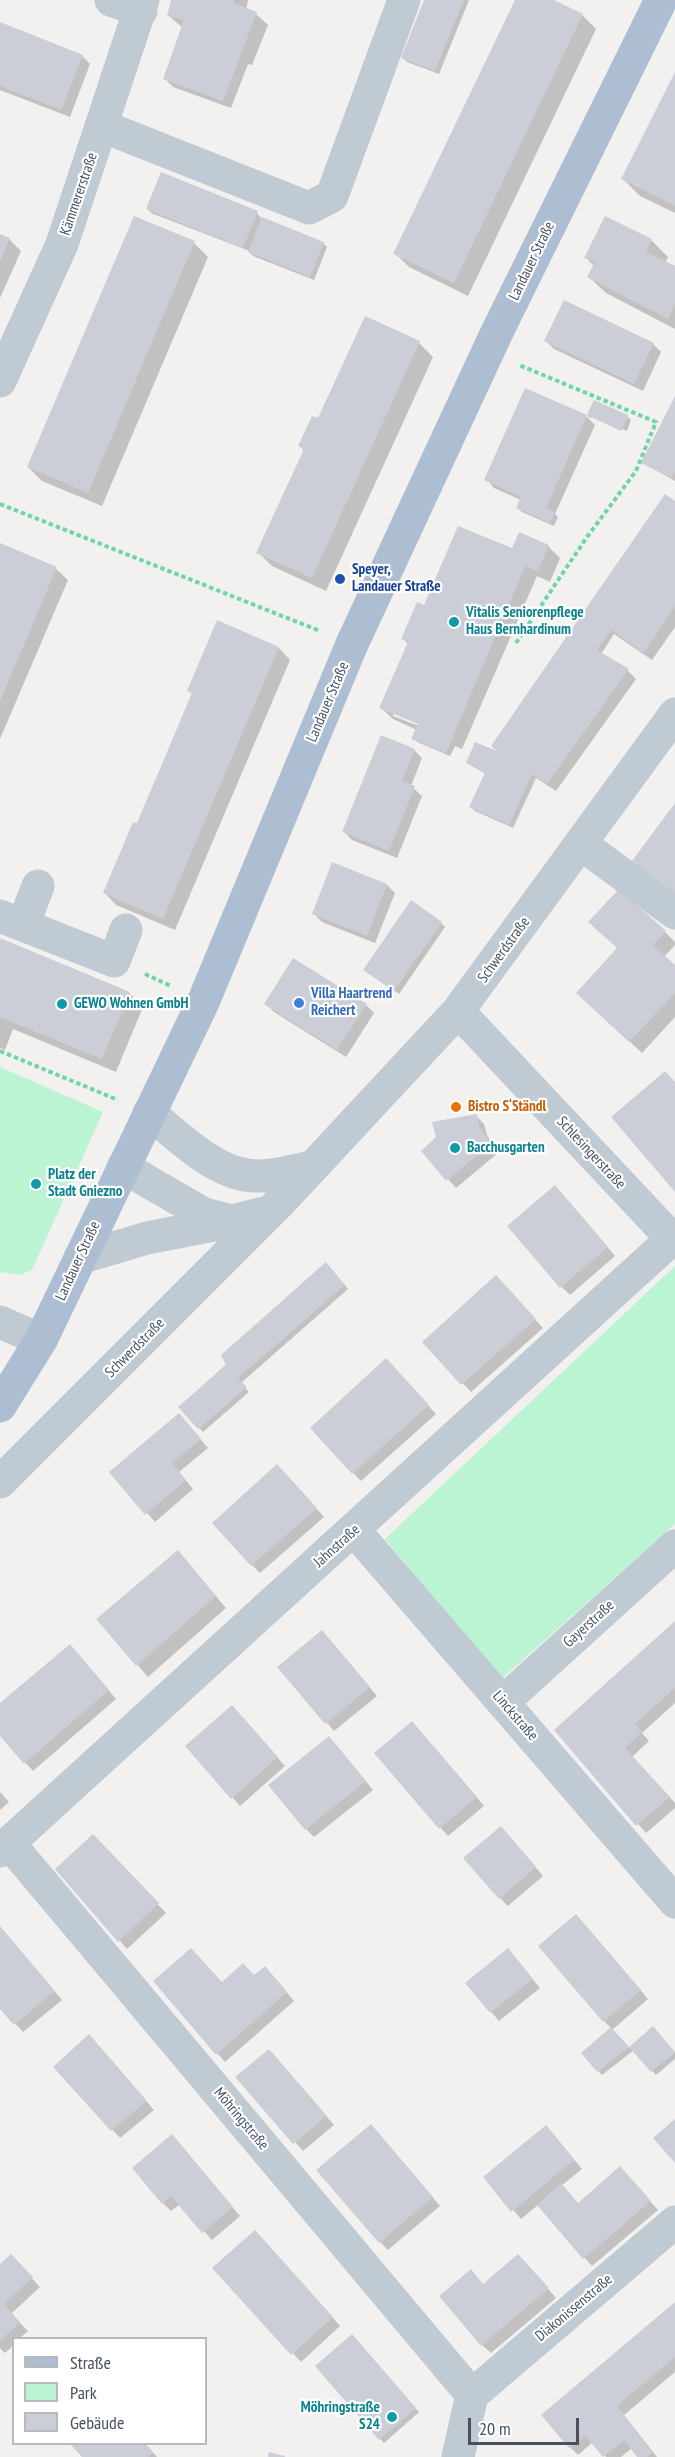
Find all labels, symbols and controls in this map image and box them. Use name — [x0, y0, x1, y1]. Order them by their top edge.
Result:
street label: Kämmererstraße — [56, 150, 102, 238]
street label: Landauer Straße — [505, 219, 559, 303]
place label: Speyer, Landauer Straße — [352, 561, 441, 596]
marker: Speyer, Landauer Straße — [333, 572, 347, 586]
place label: Vitalis Seniorenpflege Haus Bernhardinum — [466, 604, 584, 639]
marker: Vitalis Seniorenpflege Haus Bernhardinum — [447, 615, 461, 629]
street label: Landauer Straße — [303, 659, 353, 745]
street label: Schwerdstraße — [474, 914, 534, 986]
place label: Villa Haartrend Reichert — [311, 985, 392, 1020]
place label: GEWO Wohnen GmbH — [74, 995, 188, 1013]
marker: Villa Haartrend Reichert — [292, 996, 306, 1010]
marker: GEWO Wohnen GmbH — [55, 997, 69, 1011]
place label: Bistro S‘Ständl — [468, 1098, 546, 1116]
marker: Bistro S‘Ständl — [449, 1100, 463, 1114]
street label: Schlesingerstraße — [553, 1113, 629, 1193]
place label: Bacchusgarten — [467, 1139, 545, 1157]
marker: Bacchusgarten — [448, 1141, 462, 1155]
place label: Platz der Stadt Gniezno — [48, 1166, 122, 1201]
marker: Platz der Stadt Gniezno — [29, 1177, 43, 1191]
street label: Landauer Straße — [52, 1219, 104, 1303]
street label: Schwerdstraße — [102, 1315, 168, 1381]
street label: Jahnstraße — [310, 1521, 364, 1571]
street label: Gayerstraße — [560, 1597, 618, 1651]
street label: Linckstraße — [489, 1687, 541, 1745]
street label: Möhringstraße — [210, 2084, 272, 2154]
street label: Diakonissenstraße — [532, 2271, 616, 2345]
legend — [12, 2337, 207, 2445]
text: Straße — [70, 2351, 111, 2374]
text: Park — [70, 2381, 97, 2404]
place label: Möhringstraße S24 — [301, 2399, 380, 2434]
scale bar — [471, 2406, 582, 2444]
marker: Möhringstraße S24 — [385, 2410, 399, 2424]
text: Gebäude — [70, 2411, 124, 2434]
text: 20 m — [479, 2417, 511, 2440]

